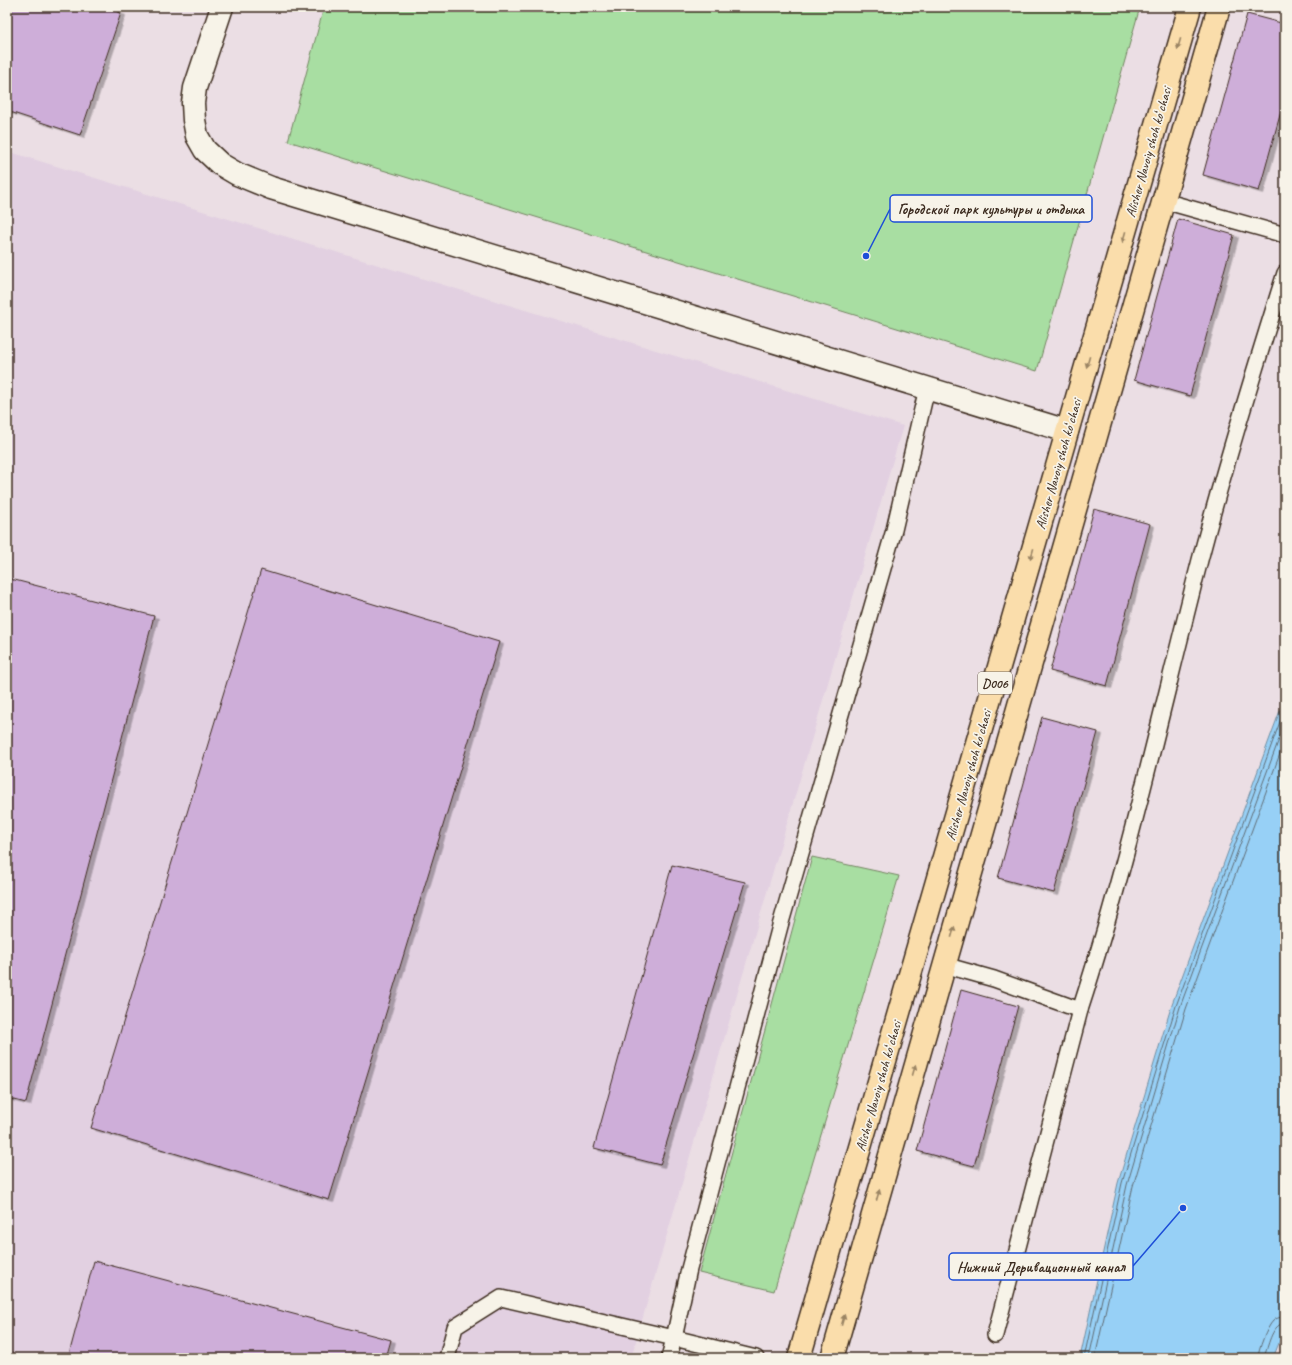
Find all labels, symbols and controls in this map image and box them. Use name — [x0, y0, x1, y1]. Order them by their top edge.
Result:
one-way arrow — [1176, 39, 1182, 51]
street label: Alisher Navoiy shoh koʻchasi — [1122, 83, 1176, 219]
callout: Городской парк культуры и отдыха — [890, 195, 1092, 222]
text: Городской парк культуры и отдыха — [898, 200, 1085, 219]
one-way arrow — [1121, 231, 1127, 243]
one-way arrow — [1085, 356, 1091, 368]
street label: Alisher Navoiy shoh koʻchasi — [1032, 395, 1086, 531]
one-way arrow — [1029, 548, 1035, 560]
road number: D006 — [978, 672, 1012, 694]
street label: Alisher Navoiy shoh koʻchasi — [942, 706, 996, 842]
one-way arrow — [951, 926, 957, 938]
street label: Alisher Navoiy shoh koʻchasi — [852, 1017, 906, 1153]
one-way arrow — [911, 1064, 917, 1076]
one-way arrow — [876, 1189, 882, 1202]
callout: Нижний Деривационный канал — [949, 1253, 1133, 1280]
text: Нижний Деривационный канал — [957, 1258, 1127, 1277]
one-way arrow — [840, 1314, 846, 1326]

